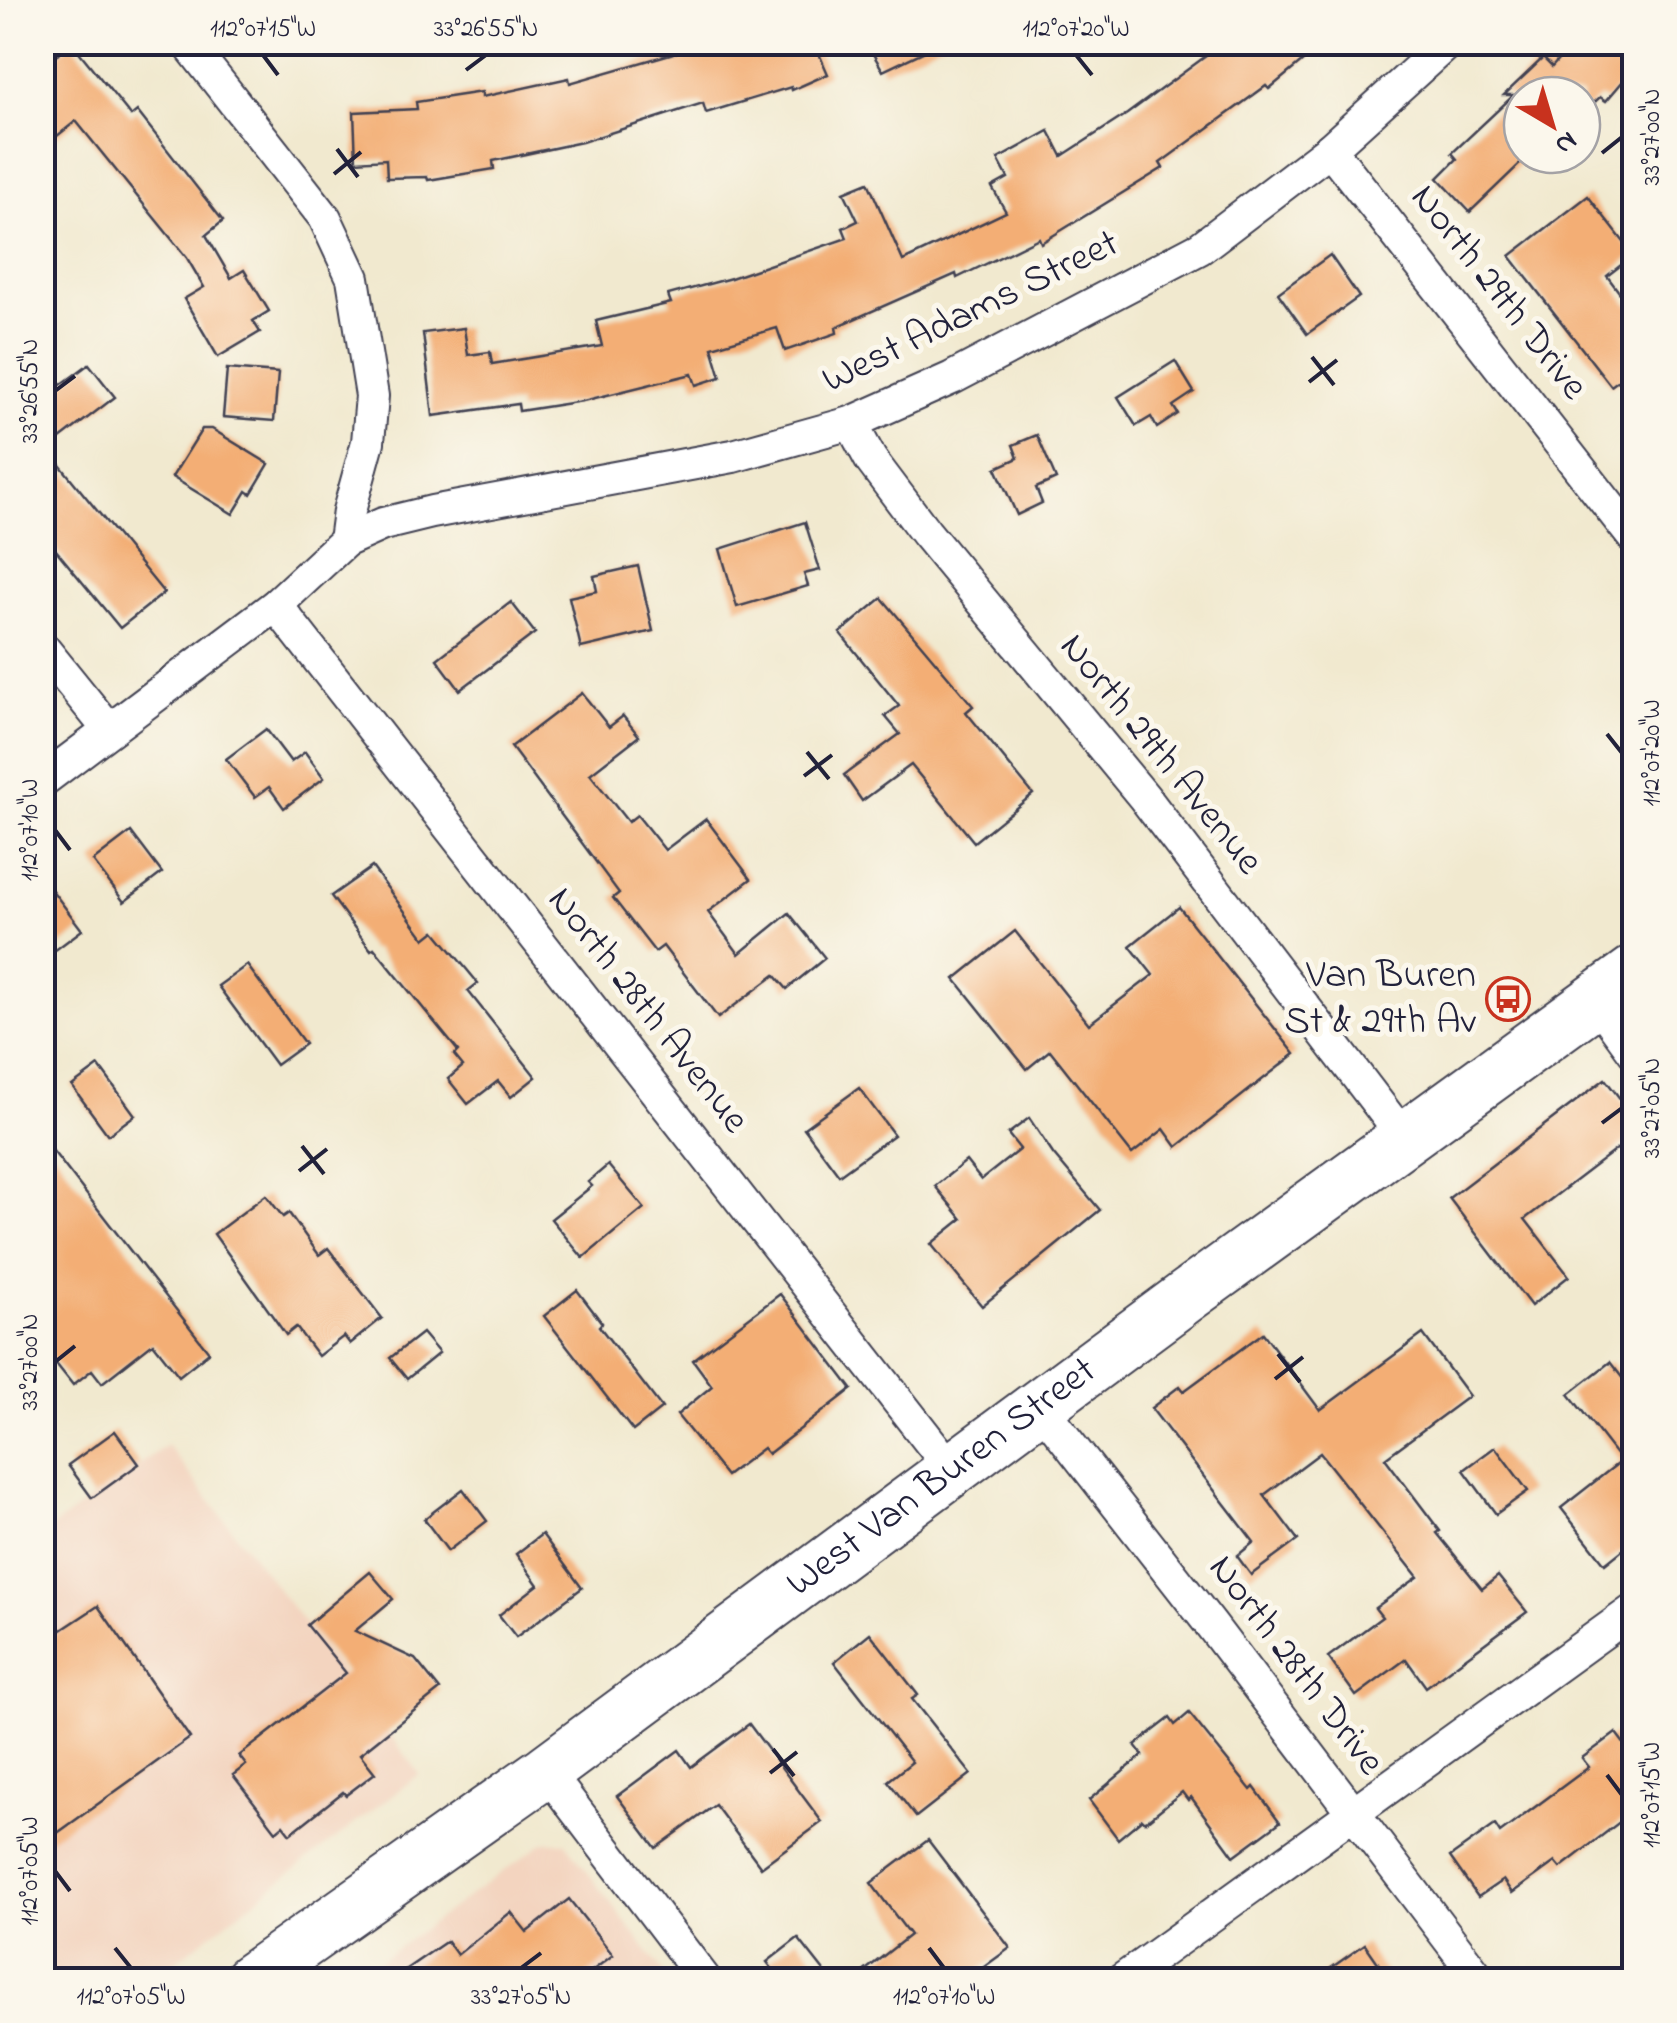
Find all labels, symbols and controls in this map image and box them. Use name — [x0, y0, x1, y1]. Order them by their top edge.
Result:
text: 112°07'15"W — [210, 12, 316, 48]
text: 33°26'55"N — [434, 12, 538, 48]
text: 112°07'20"W — [1022, 12, 1130, 48]
north arrow — [1502, 75, 1602, 175]
text: 33°27'00"N — [1635, 88, 1671, 186]
text: N — [1545, 120, 1585, 164]
street label: North 29th Drive — [1395, 172, 1601, 414]
street label: West Adams Street — [813, 216, 1129, 410]
text: 33°26'55"N — [13, 339, 49, 443]
street label: North 29th Avenue — [1044, 621, 1276, 889]
text: 112°07'20"W — [1635, 699, 1671, 807]
text: 112°07'10"W — [13, 779, 49, 881]
street label: North 28th Avenue — [532, 875, 763, 1147]
place label: Van Buren St & 29th Av — [1284, 947, 1477, 1052]
bus stop icon: Van Buren St & 29th Av — [1485, 976, 1531, 1022]
text: 33°27'05"N — [1635, 1058, 1671, 1158]
text: 33°27'00"N — [13, 1313, 49, 1411]
street label: West Van Buren Street — [774, 1343, 1109, 1613]
street label: North 28th Drive — [1192, 1543, 1398, 1789]
text: 112°07'15"W — [1635, 1742, 1671, 1848]
text: 112°07'05"W — [13, 1816, 49, 1926]
text: 112°07'05"W — [76, 1980, 186, 2016]
text: 33°27'05"N — [471, 1980, 571, 2016]
text: 112°07'10"W — [893, 1980, 995, 2016]

